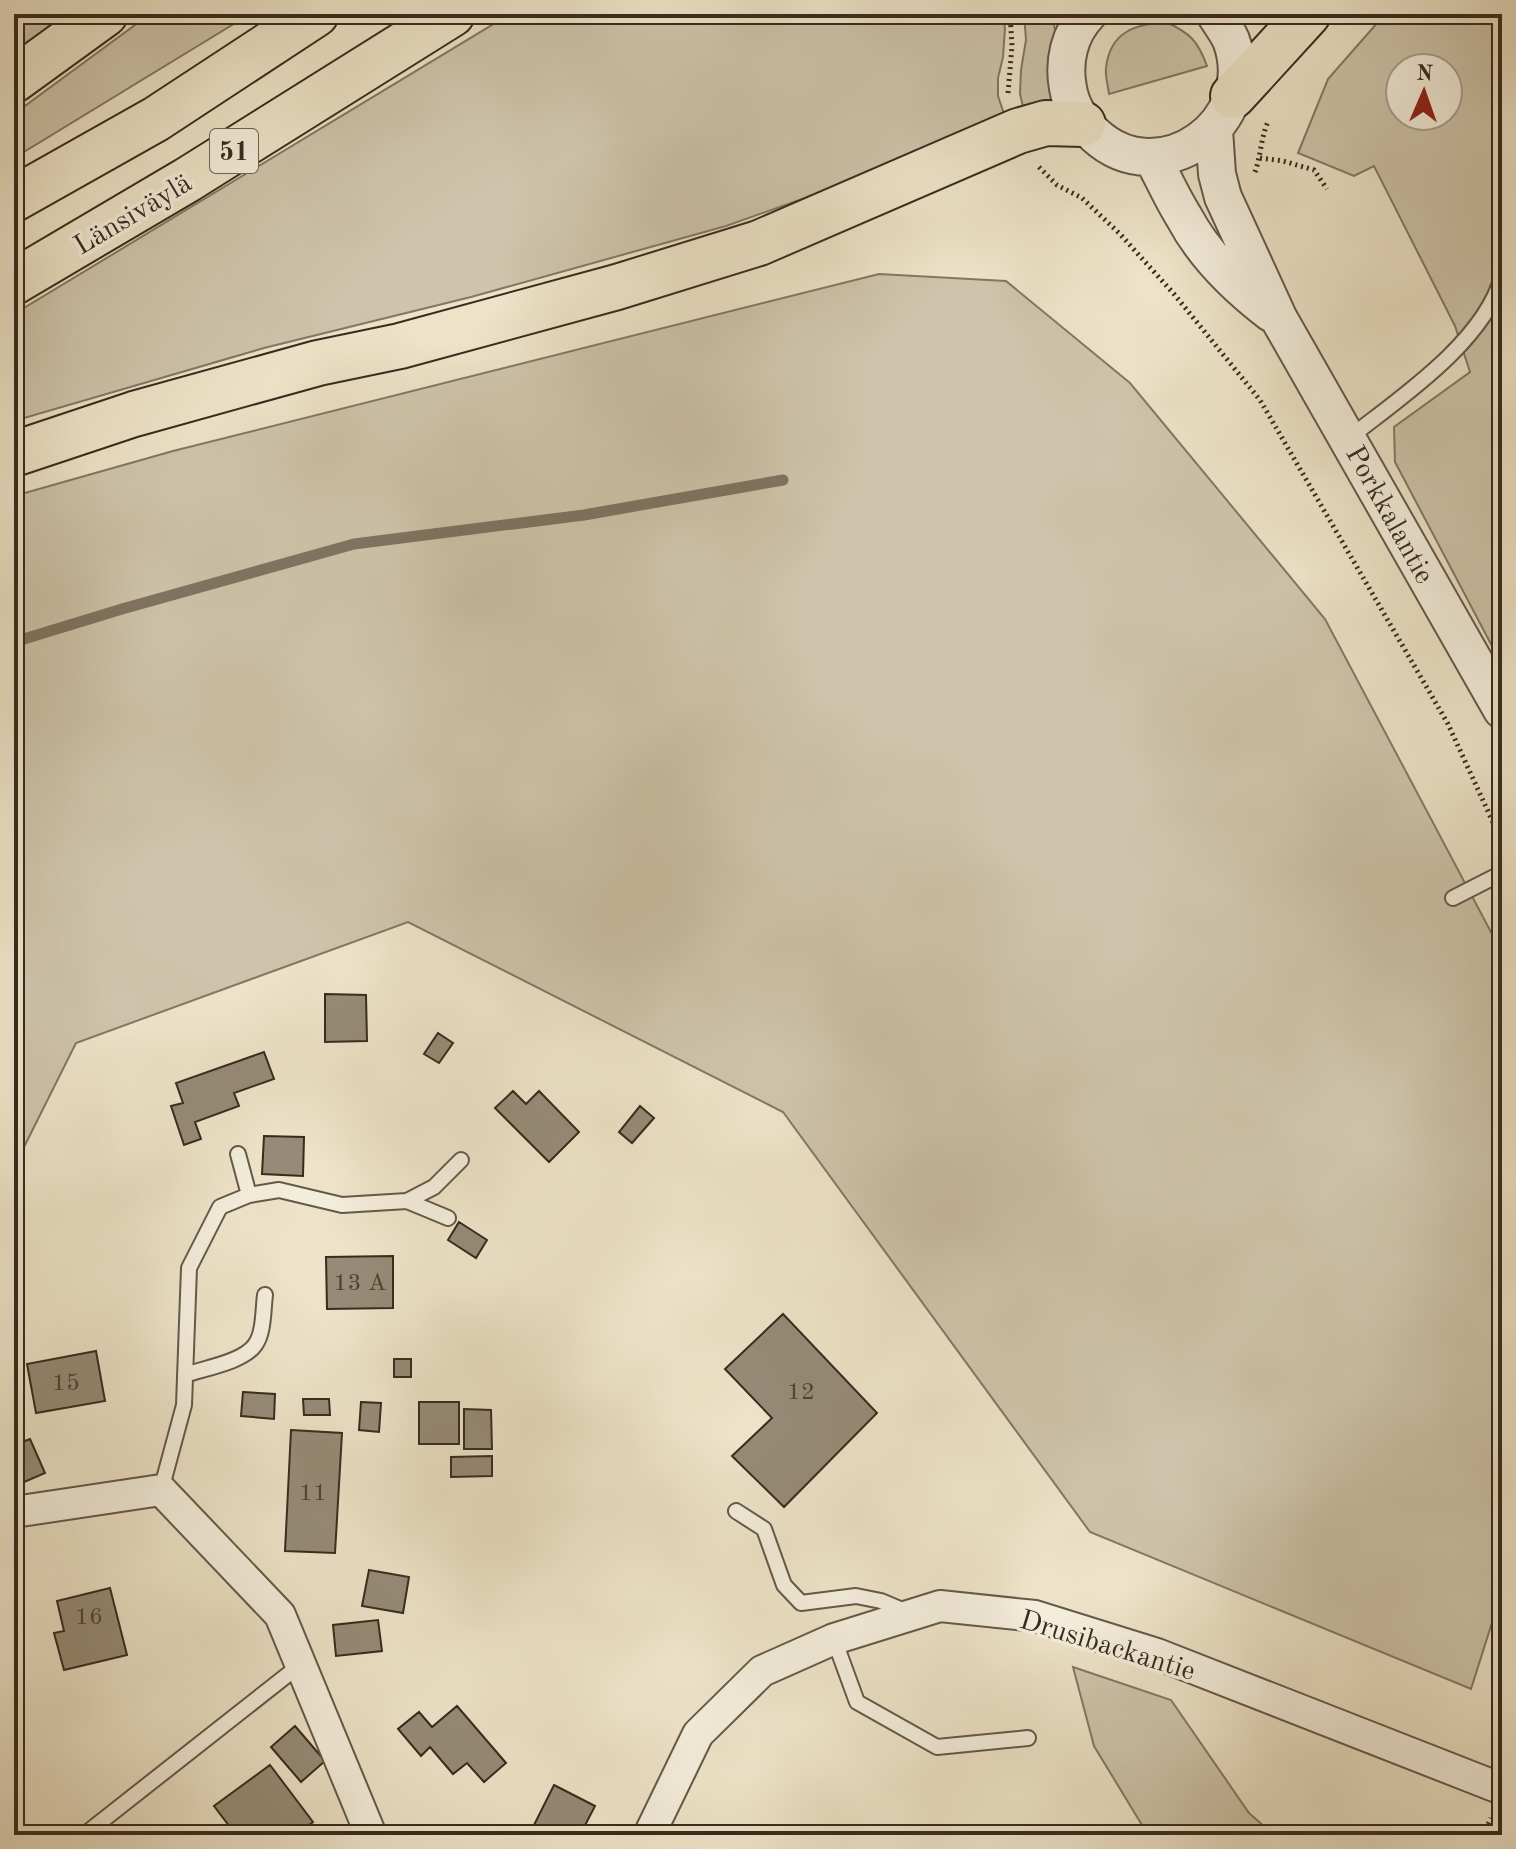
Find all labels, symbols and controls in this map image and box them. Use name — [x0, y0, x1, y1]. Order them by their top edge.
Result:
north arrow — [1384, 52, 1464, 132]
text: N — [1416, 63, 1434, 85]
road number: 51 — [210, 129, 258, 173]
street label: Länsiväylä — [70, 170, 197, 262]
street label: Porkkalantie — [1339, 442, 1438, 589]
house number: 13 A — [334, 1272, 386, 1296]
house number: 15 — [52, 1372, 80, 1396]
house number: 12 — [787, 1381, 815, 1405]
house number: 11 — [299, 1482, 327, 1506]
house number: 16 — [75, 1606, 103, 1630]
street label: Drusibackantie — [1016, 1607, 1198, 1687]

